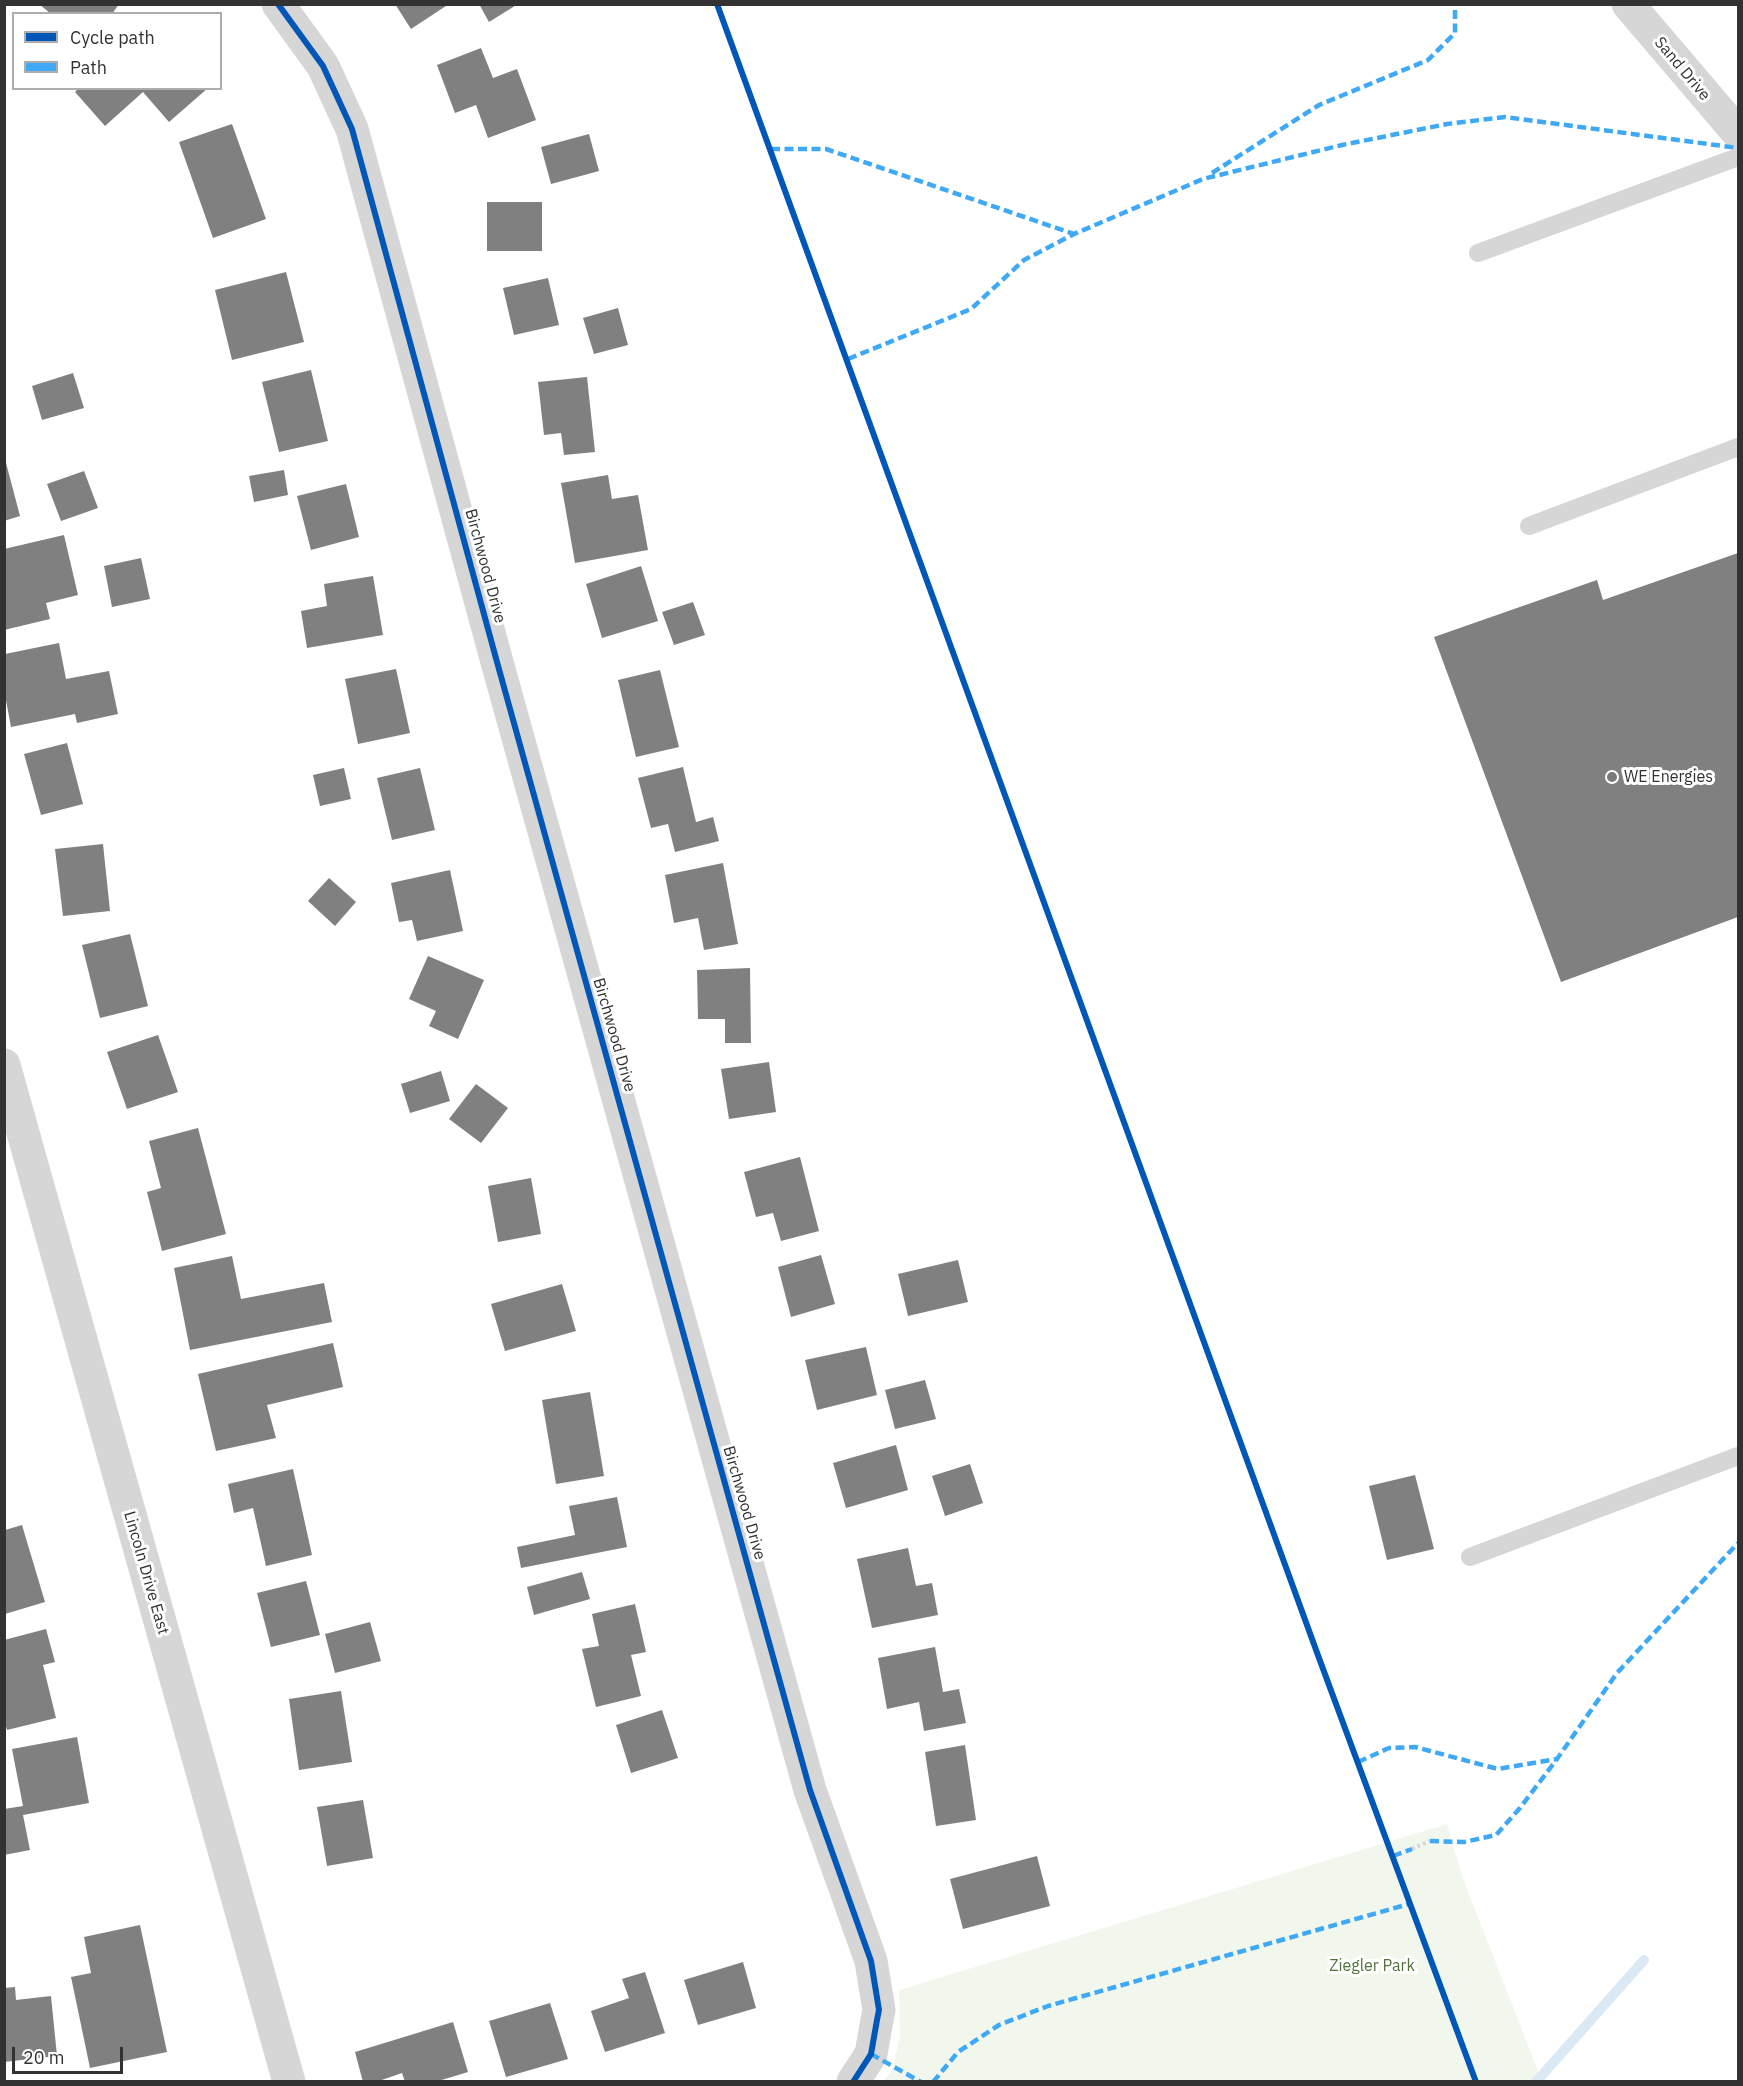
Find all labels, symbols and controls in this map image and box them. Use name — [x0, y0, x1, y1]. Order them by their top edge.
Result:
legend — [12, 12, 222, 90]
text: Cycle path — [70, 26, 155, 49]
street label: Sand Drive — [1650, 33, 1714, 105]
text: Path — [70, 56, 107, 79]
street label: Birchwood Drive — [461, 507, 509, 625]
place label: WE Energies — [1624, 767, 1713, 787]
marker: WE Energies — [1605, 770, 1619, 784]
street label: Birchwood Drive — [589, 976, 639, 1094]
street label: Birchwood Drive — [719, 1444, 769, 1562]
street label: Lincoln Drive East — [119, 1509, 173, 1637]
park label: Ziegler Park — [1329, 1956, 1415, 1976]
scale bar — [15, 2035, 126, 2073]
text: 20 m — [23, 2046, 65, 2069]

